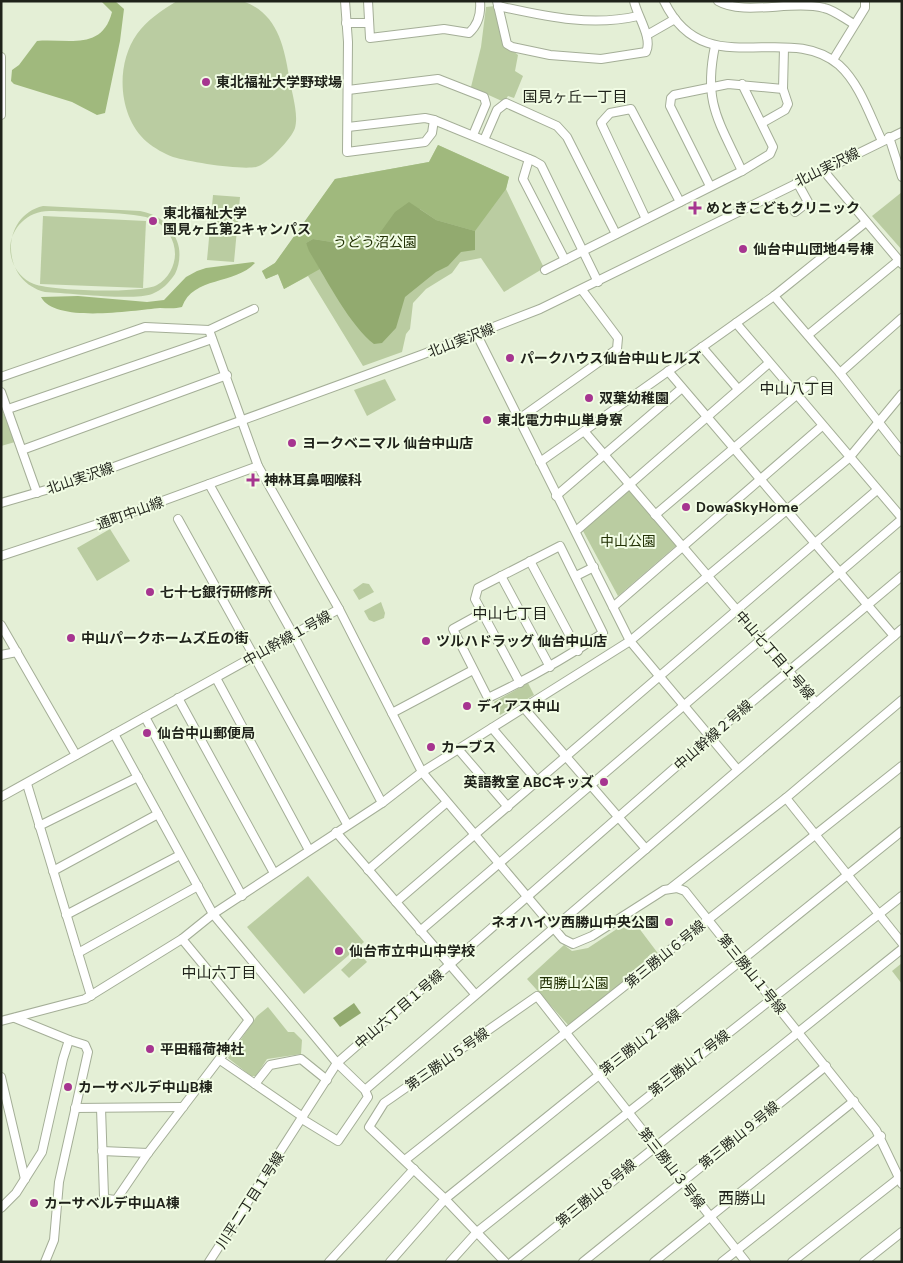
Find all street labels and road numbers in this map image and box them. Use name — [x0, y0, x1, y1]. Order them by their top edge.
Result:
street label: 北山実沢線 — [792, 144, 862, 190]
street label: 北山実沢線 — [425, 319, 497, 361]
street label: 北山実沢線 — [44, 458, 116, 498]
street label: 通町中山線 — [94, 493, 166, 533]
street label: 中山幹線１号線 — [240, 606, 334, 670]
street label: 中山七丁目１号線 — [731, 607, 819, 703]
street label: 中山幹線２号線 — [670, 696, 756, 774]
street label: 第三勝山６号線 — [621, 916, 709, 992]
street label: 第三勝山１号線 — [714, 930, 790, 1018]
street label: 中山六丁目１号線 — [351, 965, 447, 1053]
street label: 第三勝山２号線 — [596, 1005, 684, 1079]
street label: 第三勝山５号線 — [402, 1024, 492, 1094]
street label: 第三勝山７号線 — [645, 1026, 733, 1100]
street label: 第三勝山９号線 — [695, 1097, 783, 1173]
street label: 第三勝山３号線 — [635, 1124, 709, 1212]
street label: 川平二丁目１号線 — [212, 1148, 288, 1252]
street label: 第三勝山８号線 — [552, 1155, 640, 1231]

